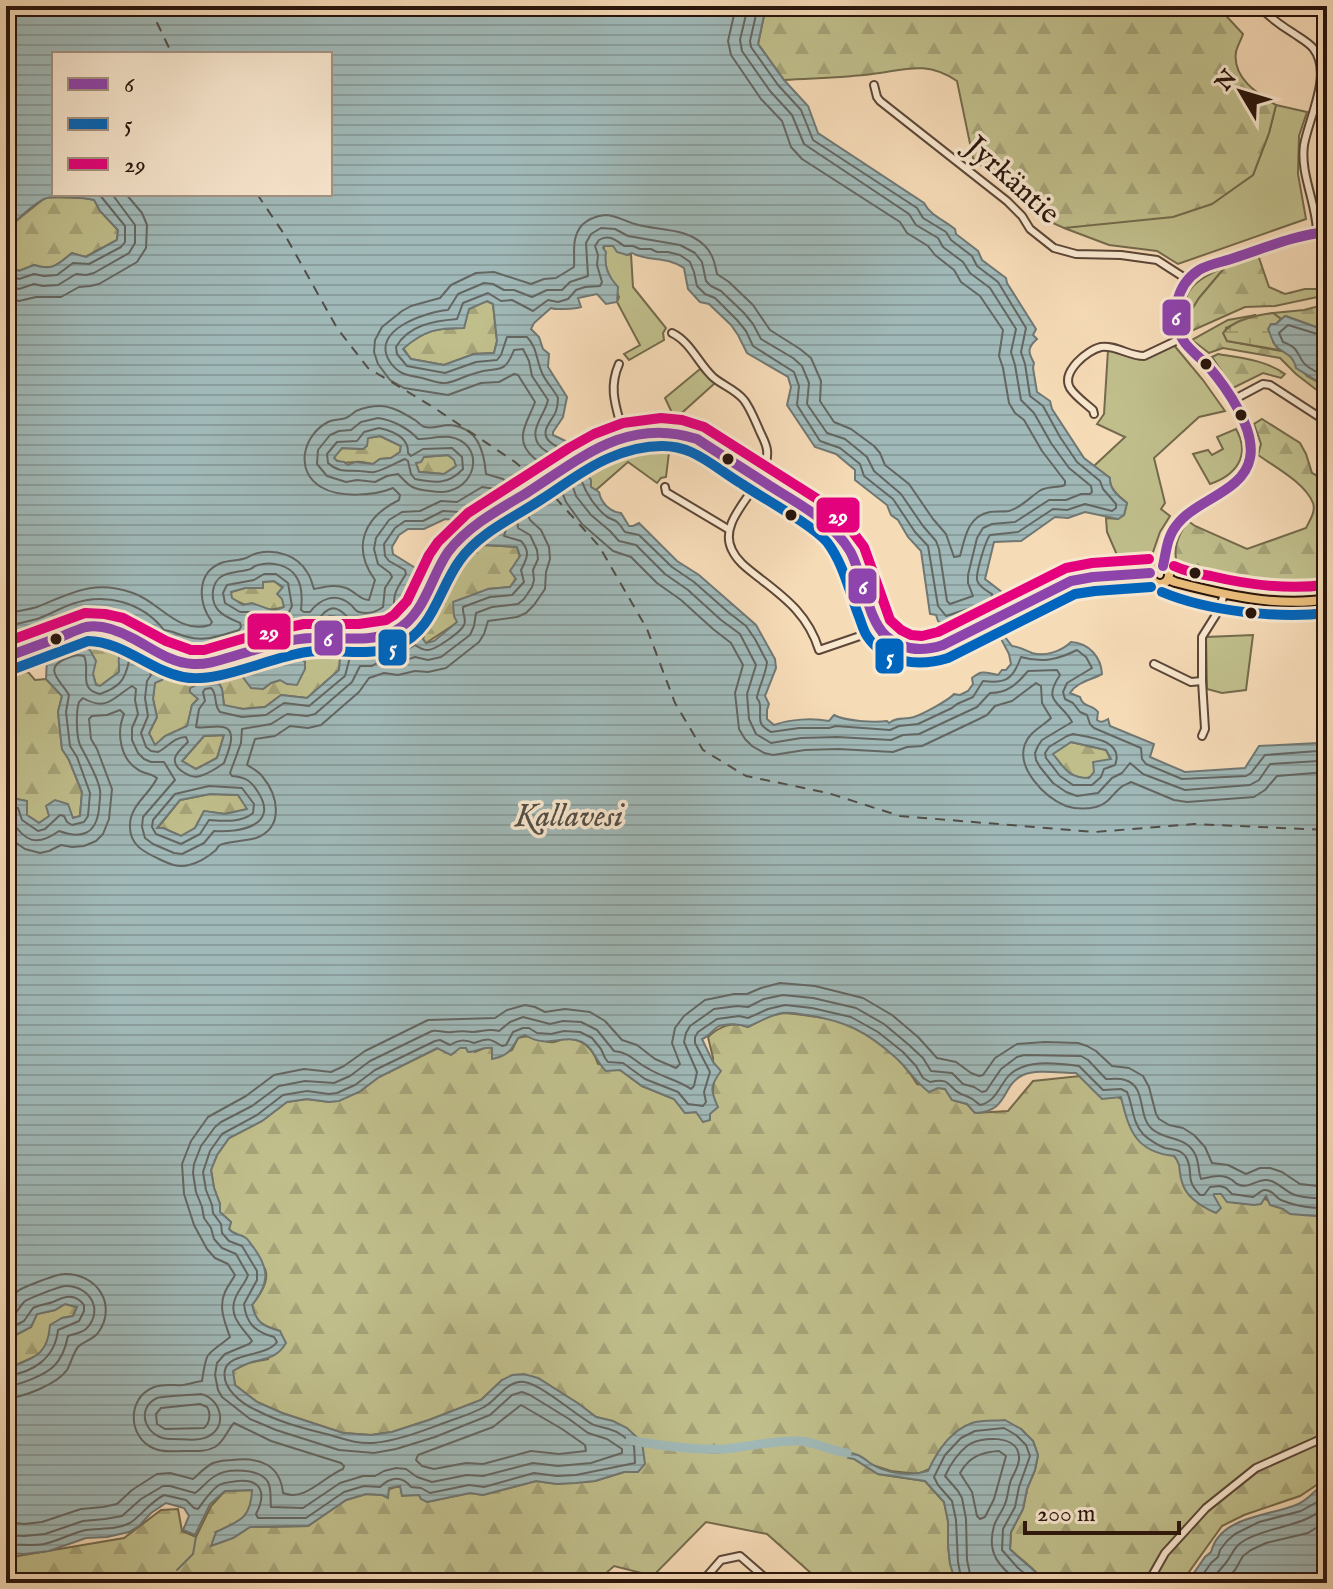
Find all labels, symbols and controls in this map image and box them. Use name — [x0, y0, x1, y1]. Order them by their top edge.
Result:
legend — [52, 52, 332, 196]
north arrow — [1201, 52, 1281, 132]
text: N — [1209, 65, 1244, 98]
text: 6 — [124, 70, 135, 101]
text: 5 — [124, 110, 133, 141]
street label: Jyrkäntie — [955, 127, 1067, 233]
text: 29 — [124, 150, 146, 181]
line badge: 6 — [1161, 298, 1192, 337]
text: 6 — [1171, 305, 1182, 333]
unlabelled marker — [1198, 356, 1214, 372]
unlabelled marker — [1233, 407, 1249, 423]
unlabelled marker — [720, 451, 736, 467]
line badge: 29 — [815, 496, 861, 534]
text: 29 — [828, 503, 848, 531]
unlabelled marker — [783, 507, 799, 523]
unlabelled marker — [1187, 565, 1203, 581]
line badge: 6 — [847, 567, 878, 605]
text: 6 — [858, 574, 869, 602]
unlabelled marker — [1243, 605, 1259, 621]
line badge: 29 — [246, 612, 292, 651]
text: 29 — [259, 619, 279, 647]
line badge: 6 — [313, 619, 344, 657]
text: 6 — [323, 626, 334, 654]
line badge: 5 — [377, 628, 408, 667]
unlabelled marker — [48, 631, 64, 647]
text: 5 — [389, 635, 397, 663]
line badge: 5 — [874, 637, 905, 675]
text: 5 — [886, 644, 894, 672]
water label: Kallavesi — [514, 797, 625, 838]
scale bar — [1025, 1485, 1179, 1535]
text: 200 m — [1037, 1499, 1096, 1530]

